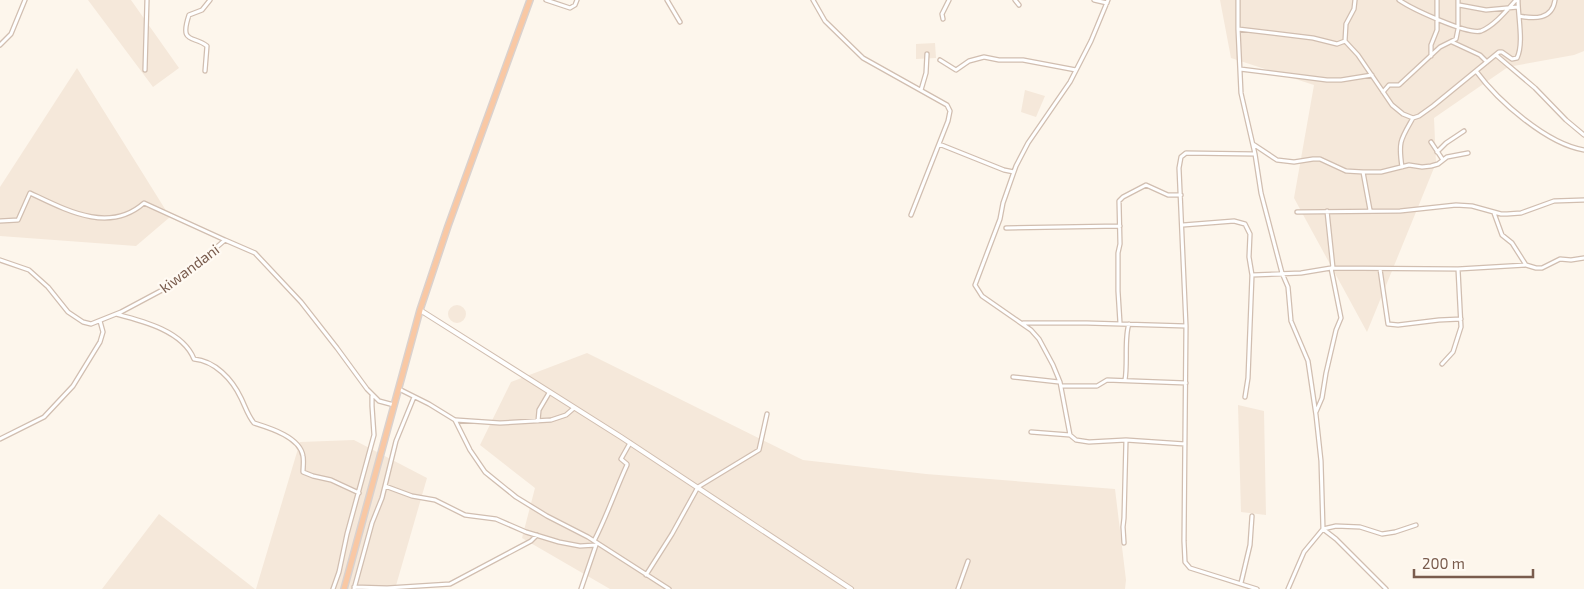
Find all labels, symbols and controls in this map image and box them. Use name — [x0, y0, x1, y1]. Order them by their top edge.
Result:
street label: kiwandani — [156, 240, 222, 296]
scale bar — [1414, 546, 1533, 578]
text: 200 m — [1422, 554, 1465, 572]

